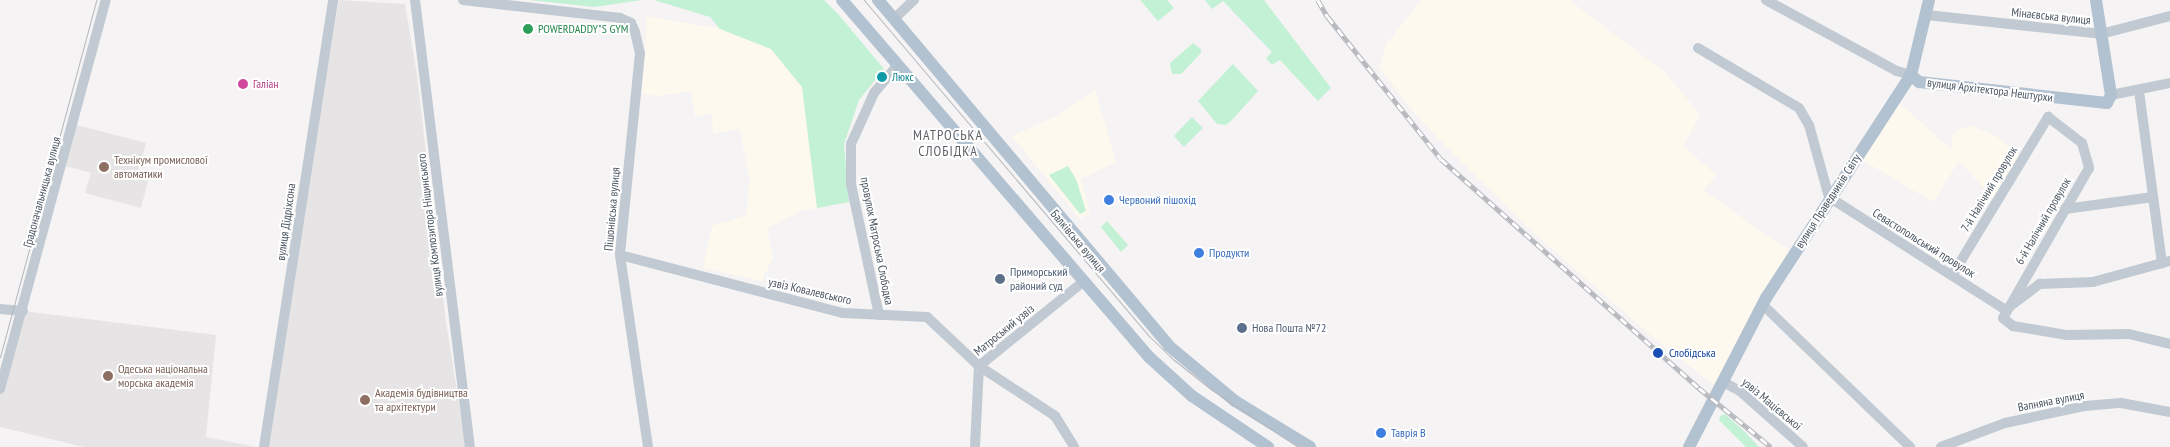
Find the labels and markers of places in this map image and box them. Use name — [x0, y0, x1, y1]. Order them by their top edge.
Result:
place label: POWERDADDY"S GYM — [538, 22, 628, 36]
marker: POWERDADDY"S GYM — [522, 23, 534, 35]
place label: Люкс — [892, 70, 914, 84]
marker: Люкс — [876, 71, 888, 83]
place label: Галіан — [253, 77, 278, 91]
marker: Галіан — [237, 78, 249, 90]
place label: Технікум промислової автоматики — [114, 153, 208, 181]
marker: Технікум промислової автоматики — [98, 161, 110, 173]
place label: Червоний пішохід — [1119, 193, 1196, 207]
marker: Червоний пішохід — [1103, 194, 1115, 206]
place label: Продукти — [1209, 246, 1249, 260]
marker: Продукти — [1193, 247, 1205, 259]
place label: Приморський районий суд — [1010, 265, 1067, 293]
marker: Приморський районий суд — [994, 273, 1006, 285]
place label: Нова Пошта №72 — [1252, 321, 1326, 335]
marker: Нова Пошта №72 — [1236, 322, 1248, 334]
marker: Слобідська — [1651, 346, 1665, 360]
place label: Слобідська — [1669, 346, 1715, 360]
place label: Одеська національна морська академія — [118, 362, 208, 390]
marker: Одеська національна морська академія — [102, 370, 114, 382]
place label: Академія будівництва та архітектури — [375, 386, 468, 414]
marker: Академія будівництва та архітектури — [359, 394, 371, 406]
place label: Таврія В — [1391, 426, 1426, 440]
marker: Таврія В — [1375, 427, 1387, 439]

